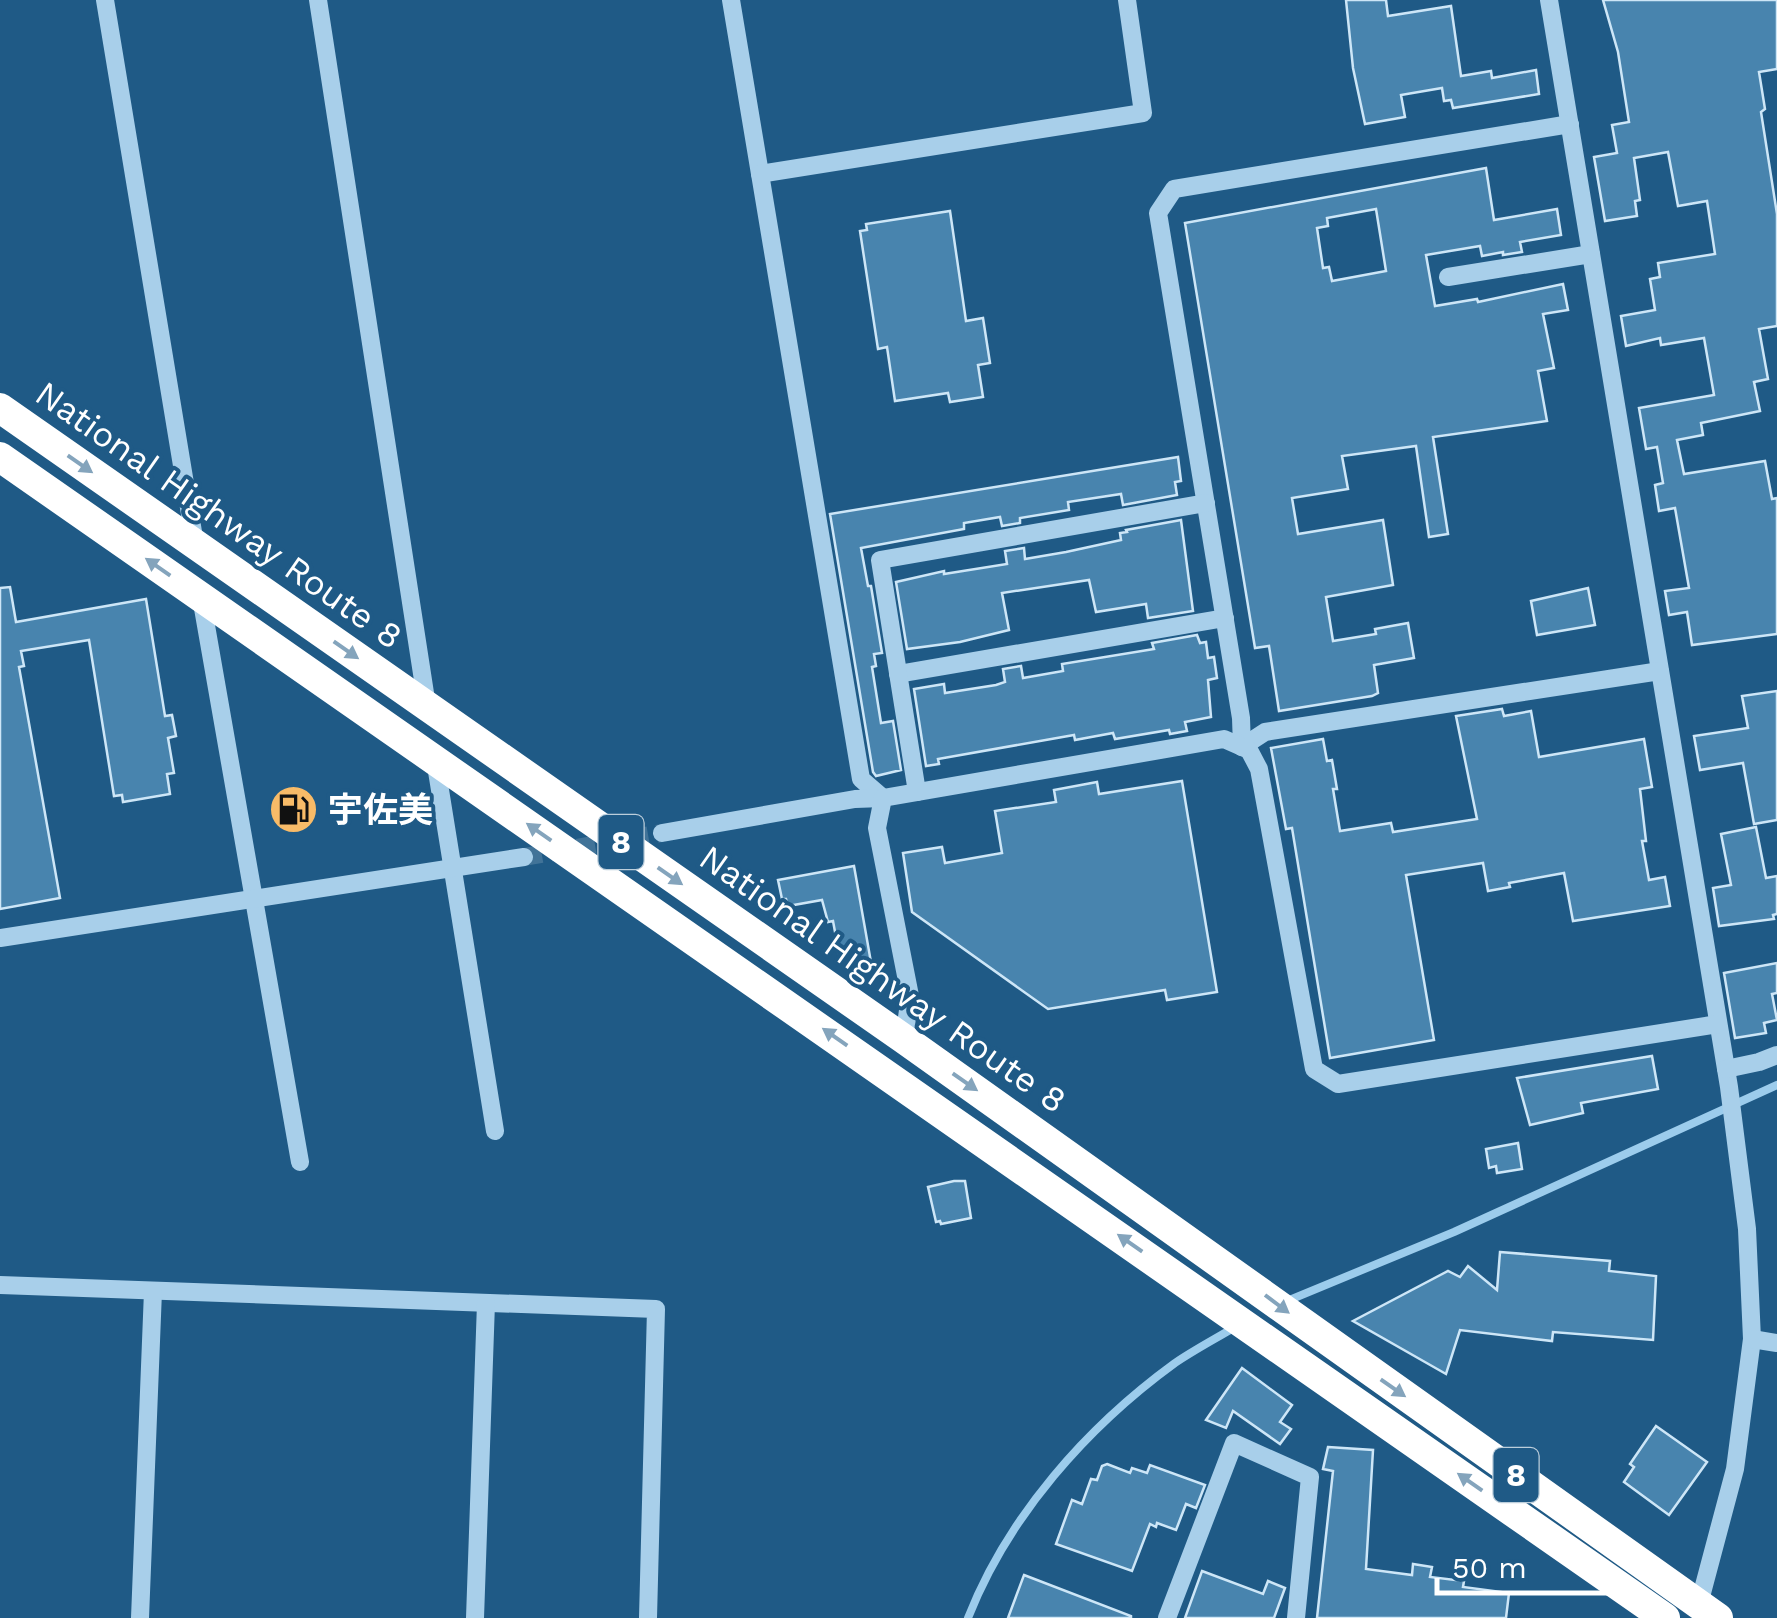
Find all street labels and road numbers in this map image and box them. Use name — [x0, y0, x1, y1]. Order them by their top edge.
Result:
street label: National Highway Route 8 — [28, 372, 410, 658]
road number: 8 — [598, 815, 644, 869]
street label: National Highway Route 8 — [692, 836, 1074, 1122]
road number: 8 — [1494, 1448, 1538, 1502]

